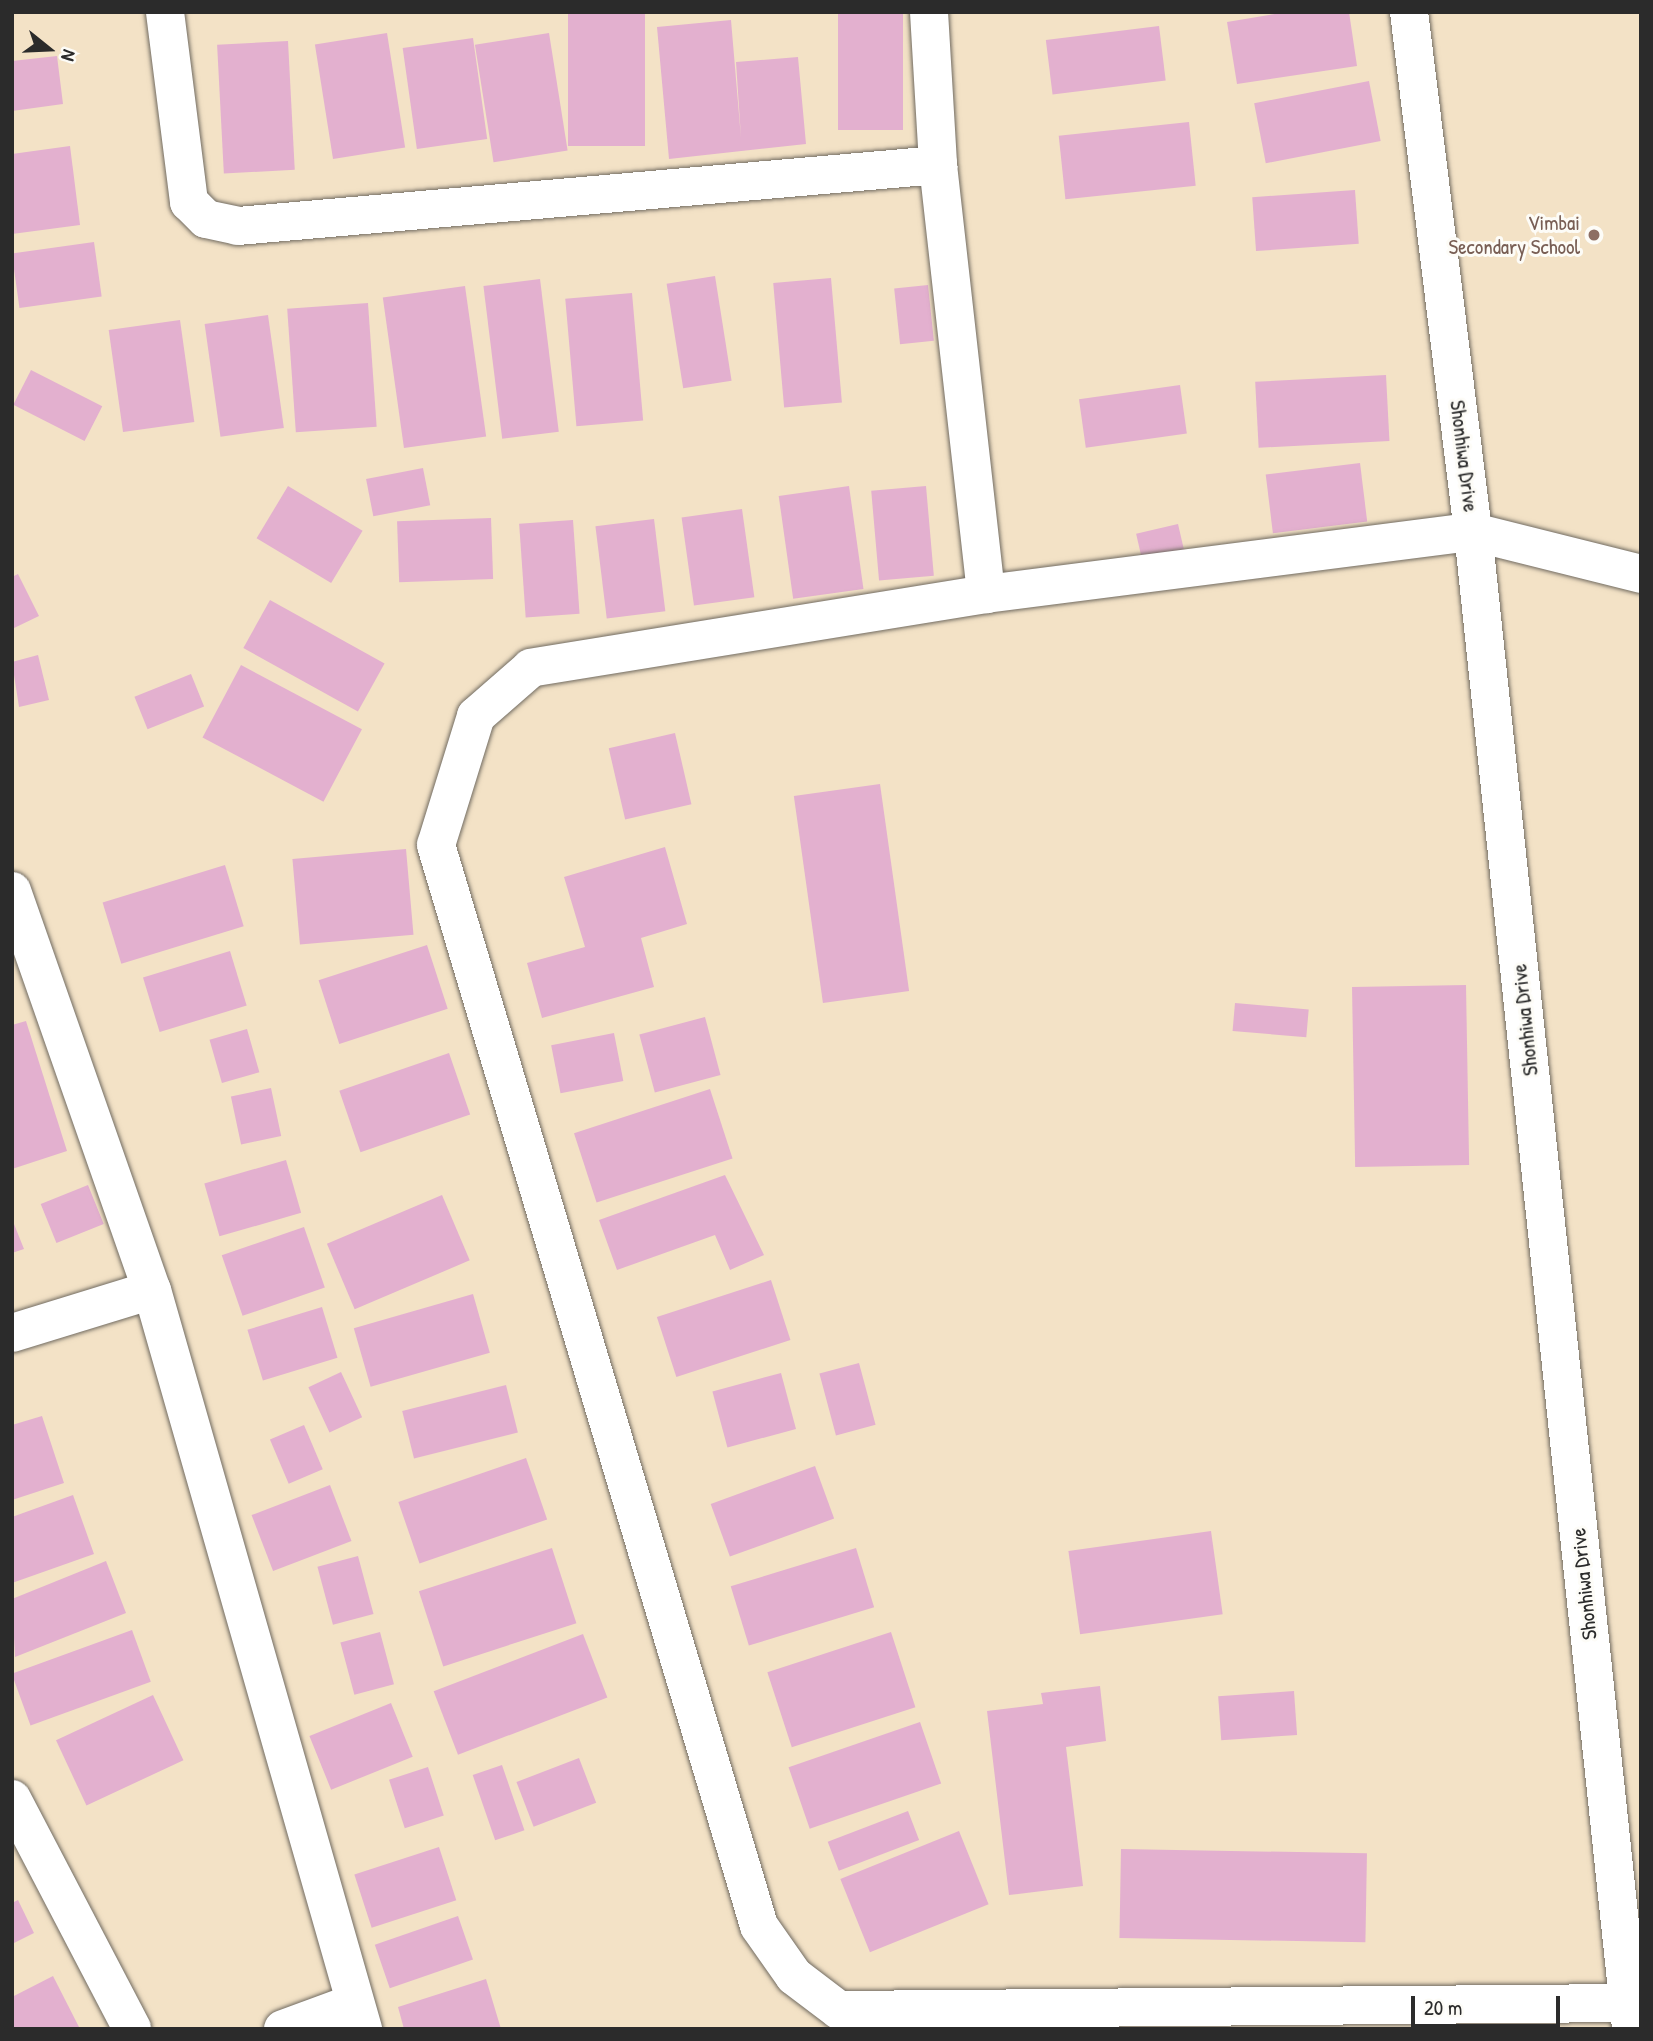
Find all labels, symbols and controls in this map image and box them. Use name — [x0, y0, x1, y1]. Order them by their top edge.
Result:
north arrow — [14, 14, 84, 84]
text: N — [55, 47, 83, 64]
place label: Vimbai Secondary School — [1449, 210, 1580, 260]
marker: Vimbai Secondary School — [1586, 227, 1602, 243]
street label: Shonhiwa Drive — [1445, 399, 1483, 513]
street label: Shonhiwa Drive — [1507, 963, 1543, 1077]
street label: Shonhiwa Drive — [1566, 1527, 1602, 1641]
scale bar — [1415, 1982, 1564, 2026]
text: 20 m — [1424, 1993, 1462, 2022]

